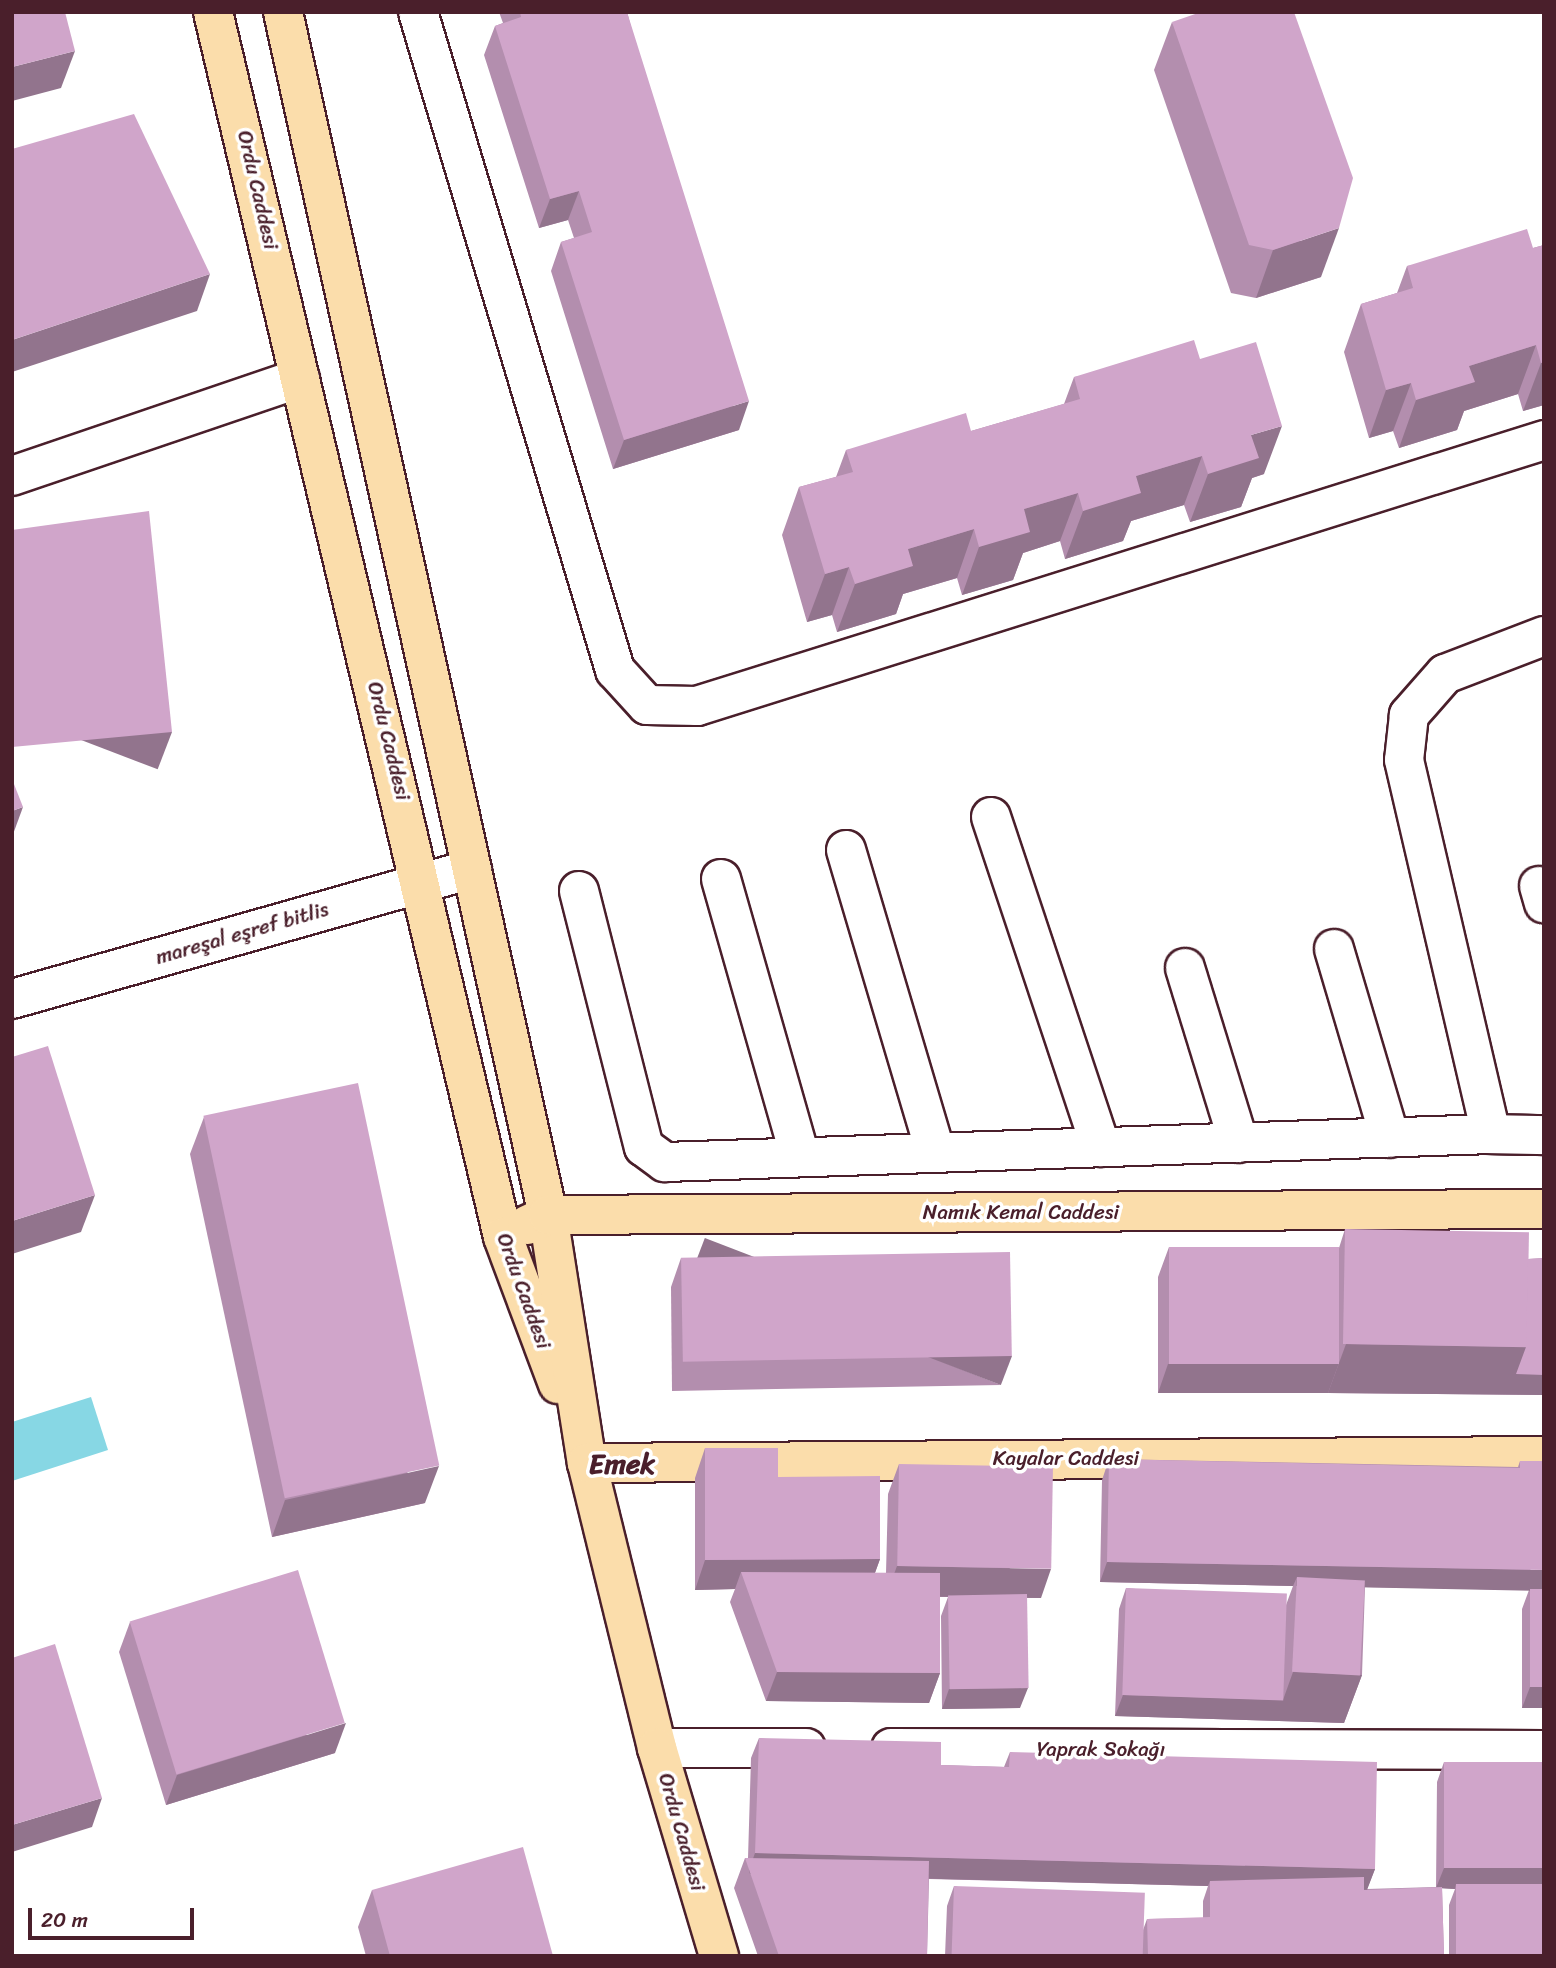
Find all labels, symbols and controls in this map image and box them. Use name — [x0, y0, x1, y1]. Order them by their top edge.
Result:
street label: Ordu Caddesi — [232, 128, 284, 252]
street label: Ordu Caddesi — [362, 679, 416, 803]
street label: mareşal eşref bitlis — [152, 896, 332, 970]
street label: Namık Kemal Caddesi — [923, 1199, 1119, 1225]
street label: Ordu Caddesi — [491, 1230, 557, 1352]
street label: Kayalar Caddesi — [993, 1445, 1139, 1471]
district label: Emek — [589, 1447, 655, 1481]
street label: Yaprak Sokağı — [1037, 1736, 1165, 1762]
street label: Ordu Caddesi — [653, 1770, 711, 1894]
scale bar — [32, 1895, 198, 1939]
text: 20 m — [41, 1901, 88, 1939]

